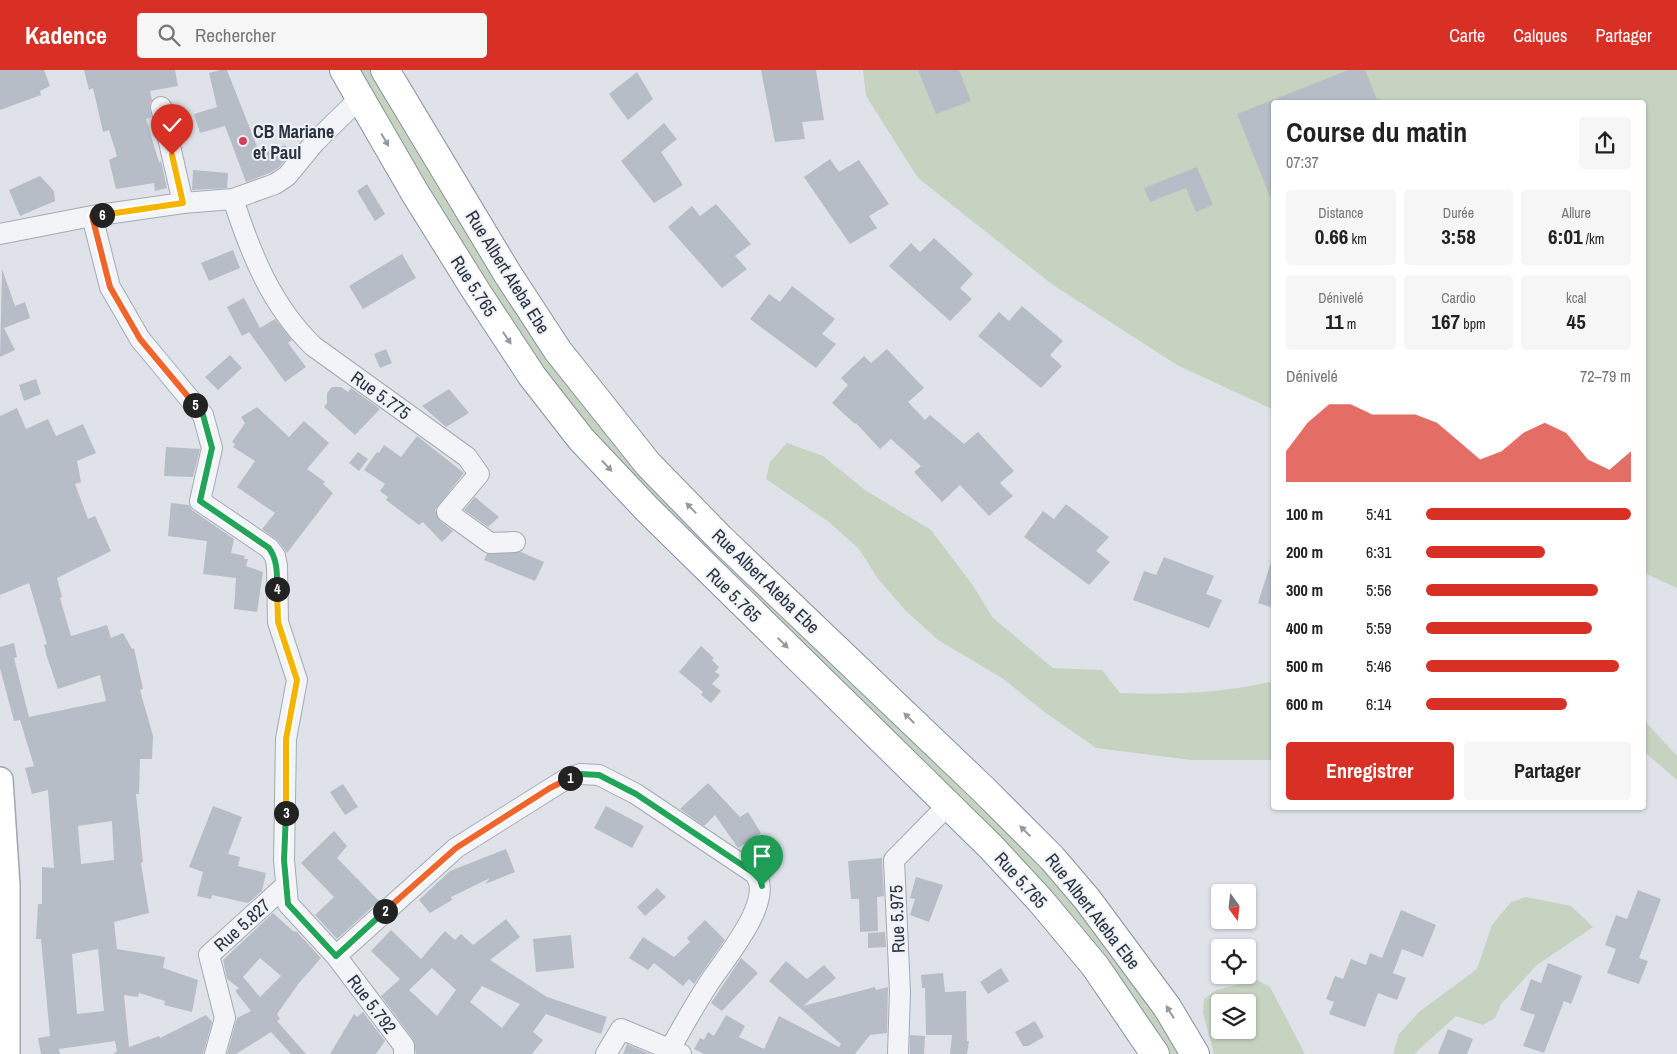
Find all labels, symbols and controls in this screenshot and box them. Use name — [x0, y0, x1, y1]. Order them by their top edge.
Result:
search box — [137, 13, 487, 58]
text: Kadence — [25, 19, 107, 51]
icon: search — [155, 21, 183, 49]
text: Rechercher — [195, 22, 276, 48]
text: Carte — [1449, 23, 1485, 48]
text: Calques — [1513, 23, 1567, 48]
text: Partager — [1595, 23, 1652, 48]
pin — [151, 104, 193, 155]
icon: check — [158, 111, 186, 139]
text: Course du matin — [1286, 113, 1467, 151]
button: share — [1579, 117, 1631, 169]
place label: CB Mariane et Paul — [253, 119, 334, 165]
one-way arrow — [380, 134, 389, 147]
marker: CB Mariane et Paul — [237, 135, 249, 147]
text: 07:37 — [1286, 151, 1319, 173]
pin: 6 — [90, 202, 114, 228]
text: Distance — [1318, 204, 1363, 222]
text: Durée — [1443, 204, 1474, 222]
text: Allure — [1561, 204, 1591, 222]
text: 6 — [99, 206, 106, 224]
street label: Rue Albert Ateba Ebe — [460, 206, 556, 338]
text: 0.66 — [1315, 222, 1348, 251]
text: 3:58 — [1441, 222, 1476, 251]
text: 6:01 — [1548, 222, 1583, 251]
text: km — [1348, 230, 1367, 248]
text: /km — [1583, 230, 1604, 248]
street label: Rue 5.765 — [445, 251, 503, 321]
text: Dénivelé — [1318, 289, 1363, 307]
text: Cardio — [1441, 289, 1476, 307]
text: kcal — [1566, 289, 1586, 307]
text: 11 — [1325, 307, 1344, 336]
text: 167 — [1431, 307, 1460, 336]
text: 45 — [1567, 307, 1586, 336]
text: m — [1344, 315, 1356, 333]
text: bpm — [1460, 315, 1486, 333]
one-way arrow — [502, 331, 512, 345]
street label: Rue 5.775 — [346, 365, 416, 425]
text: Dénivelé — [1286, 365, 1338, 387]
text: 72–79 m — [1580, 365, 1631, 387]
pin: 5 — [182, 392, 208, 418]
text: 5 — [192, 396, 199, 414]
one-way arrow — [601, 460, 613, 472]
one-way arrow — [685, 502, 697, 514]
text: 100 m — [1286, 503, 1323, 525]
text: 5:41 — [1366, 503, 1392, 525]
street label: Rue Albert Ateba Ebe — [707, 523, 825, 639]
text: 200 m — [1286, 541, 1323, 563]
text: 6:31 — [1366, 541, 1392, 563]
street label: Rue 5.765 — [701, 562, 767, 628]
pin: 4 — [264, 576, 290, 602]
text: 300 m — [1286, 579, 1323, 601]
text: 5:56 — [1366, 579, 1392, 601]
text: 4 — [274, 580, 281, 598]
text: 400 m — [1286, 617, 1323, 639]
text: 5:59 — [1366, 617, 1392, 639]
one-way arrow — [777, 637, 789, 649]
text: 500 m — [1286, 655, 1323, 677]
text: 5:46 — [1366, 655, 1392, 677]
text: 600 m — [1286, 693, 1323, 715]
text: 6:14 — [1366, 693, 1392, 715]
one-way arrow — [903, 712, 915, 724]
button: Enregistrer — [1286, 742, 1454, 800]
button: Partager — [1464, 742, 1631, 800]
pin: 1 — [558, 766, 582, 790]
text: 1 — [567, 769, 574, 787]
pin: 3 — [274, 800, 298, 826]
text: 3 — [283, 804, 290, 822]
one-way arrow — [1019, 825, 1031, 837]
pin — [741, 835, 783, 886]
icon: arrive — [748, 842, 776, 870]
street label: Rue 5.765 — [989, 846, 1053, 914]
street label: Rue Albert Ateba Ebe — [1040, 848, 1146, 974]
north arrow — [1211, 884, 1256, 929]
map controls — [1211, 884, 1256, 1039]
street label: Rue 5.975 — [883, 885, 911, 953]
street label: Rue 5.827 — [208, 893, 276, 957]
pin: 2 — [372, 898, 398, 924]
text: 2 — [382, 902, 389, 920]
button: locate — [1211, 939, 1256, 984]
street label: Rue 5.792 — [342, 969, 402, 1039]
button: layers — [1211, 994, 1256, 1039]
one-way arrow — [1166, 1006, 1175, 1019]

